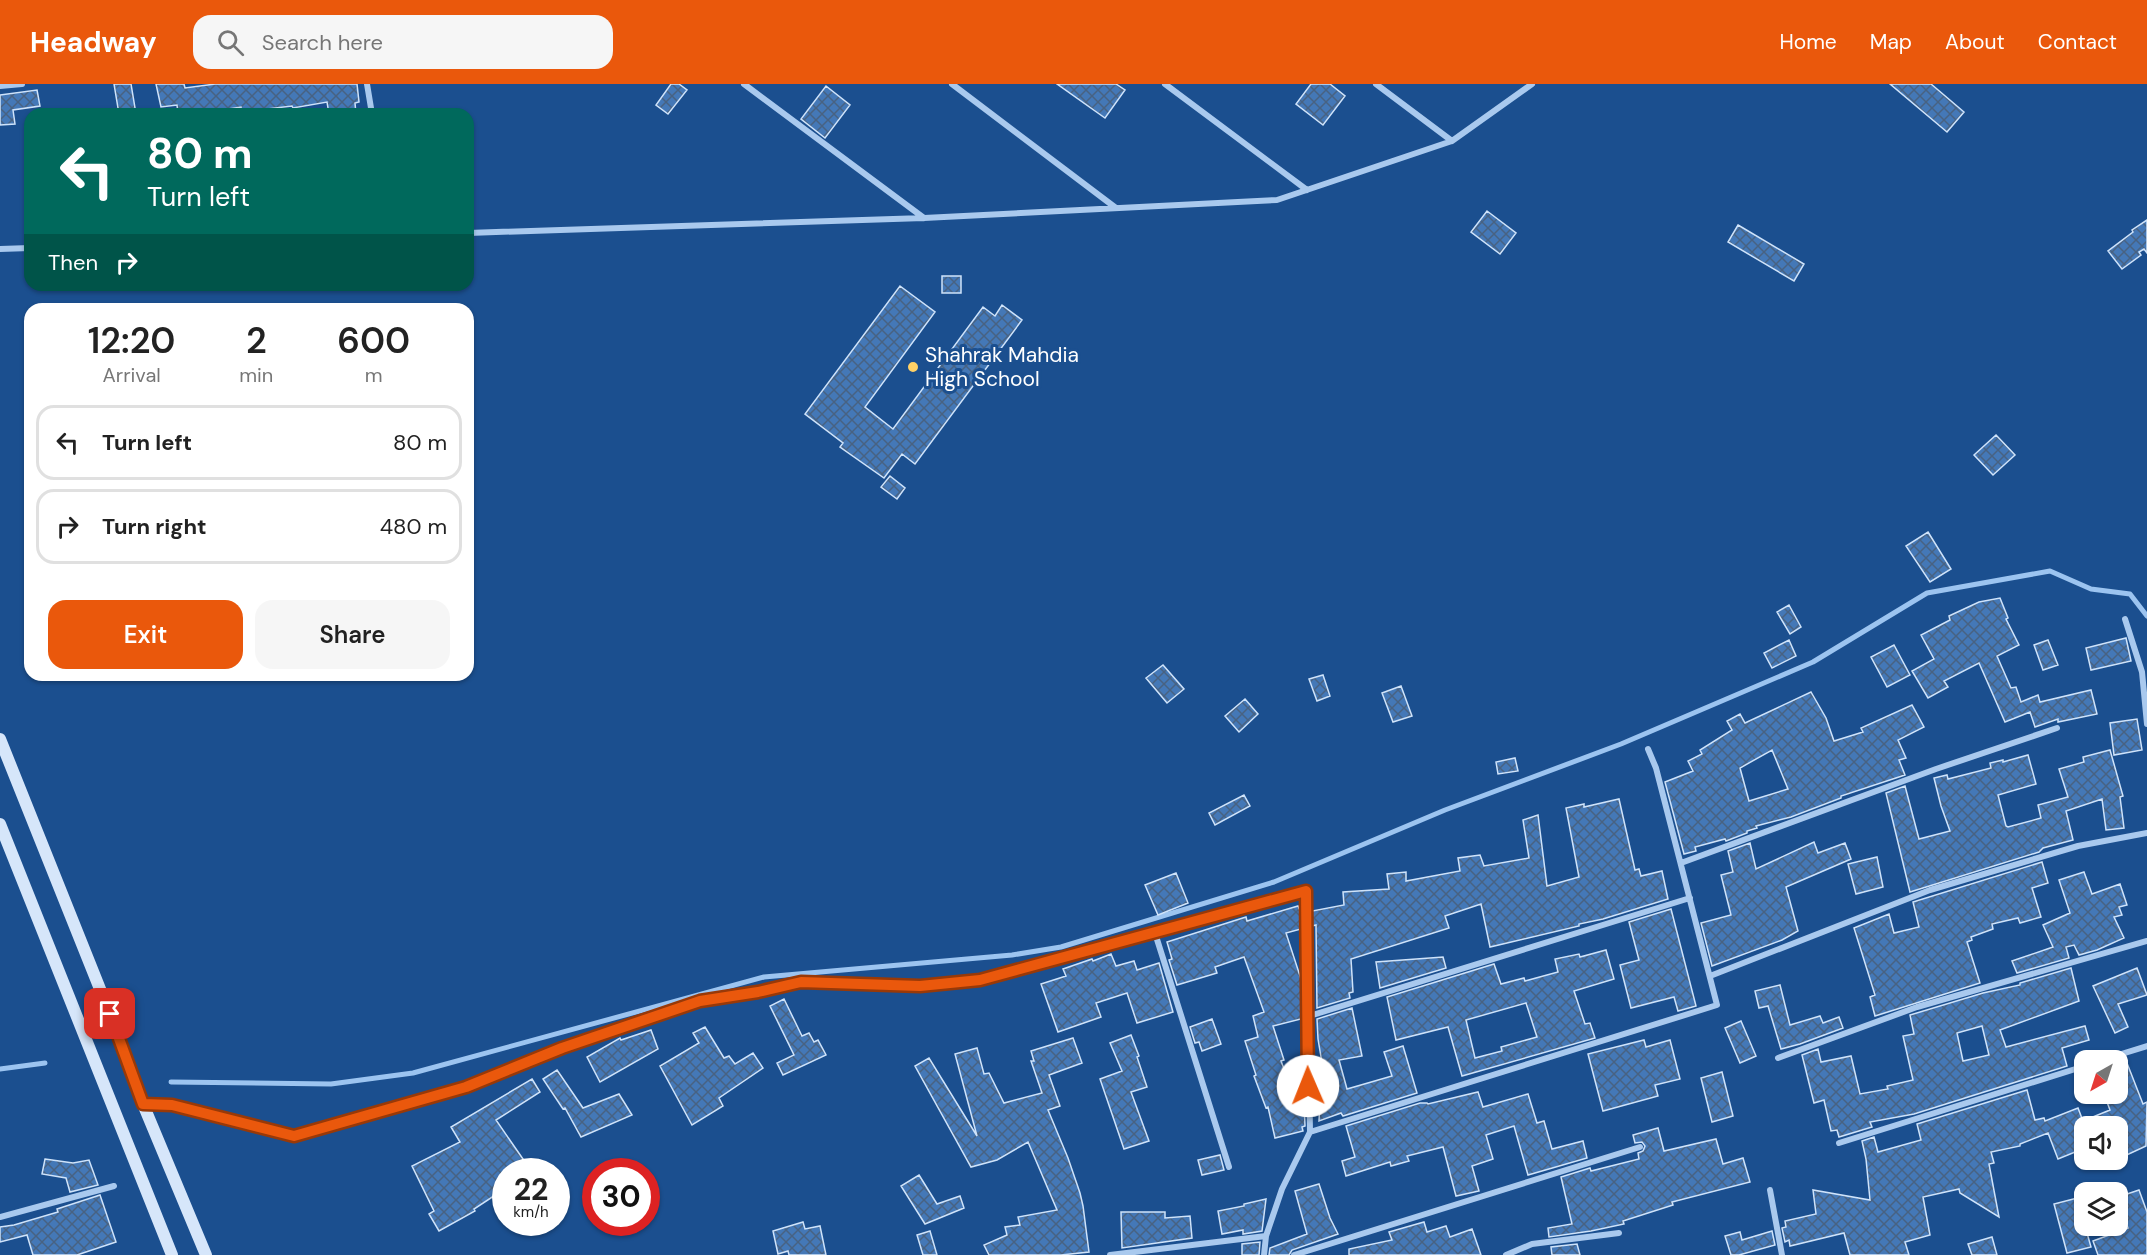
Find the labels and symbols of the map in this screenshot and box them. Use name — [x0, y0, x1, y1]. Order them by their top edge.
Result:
place label: Shahrak Mahdia High School — [925, 341, 1079, 393]
marker: Shahrak Mahdia High School — [906, 360, 920, 374]
pin — [84, 988, 135, 1039]
north arrow — [2074, 1050, 2128, 1104]
position arrow — [1276, 1054, 1340, 1118]
speed limit sign: 30 — [582, 1158, 660, 1236]

